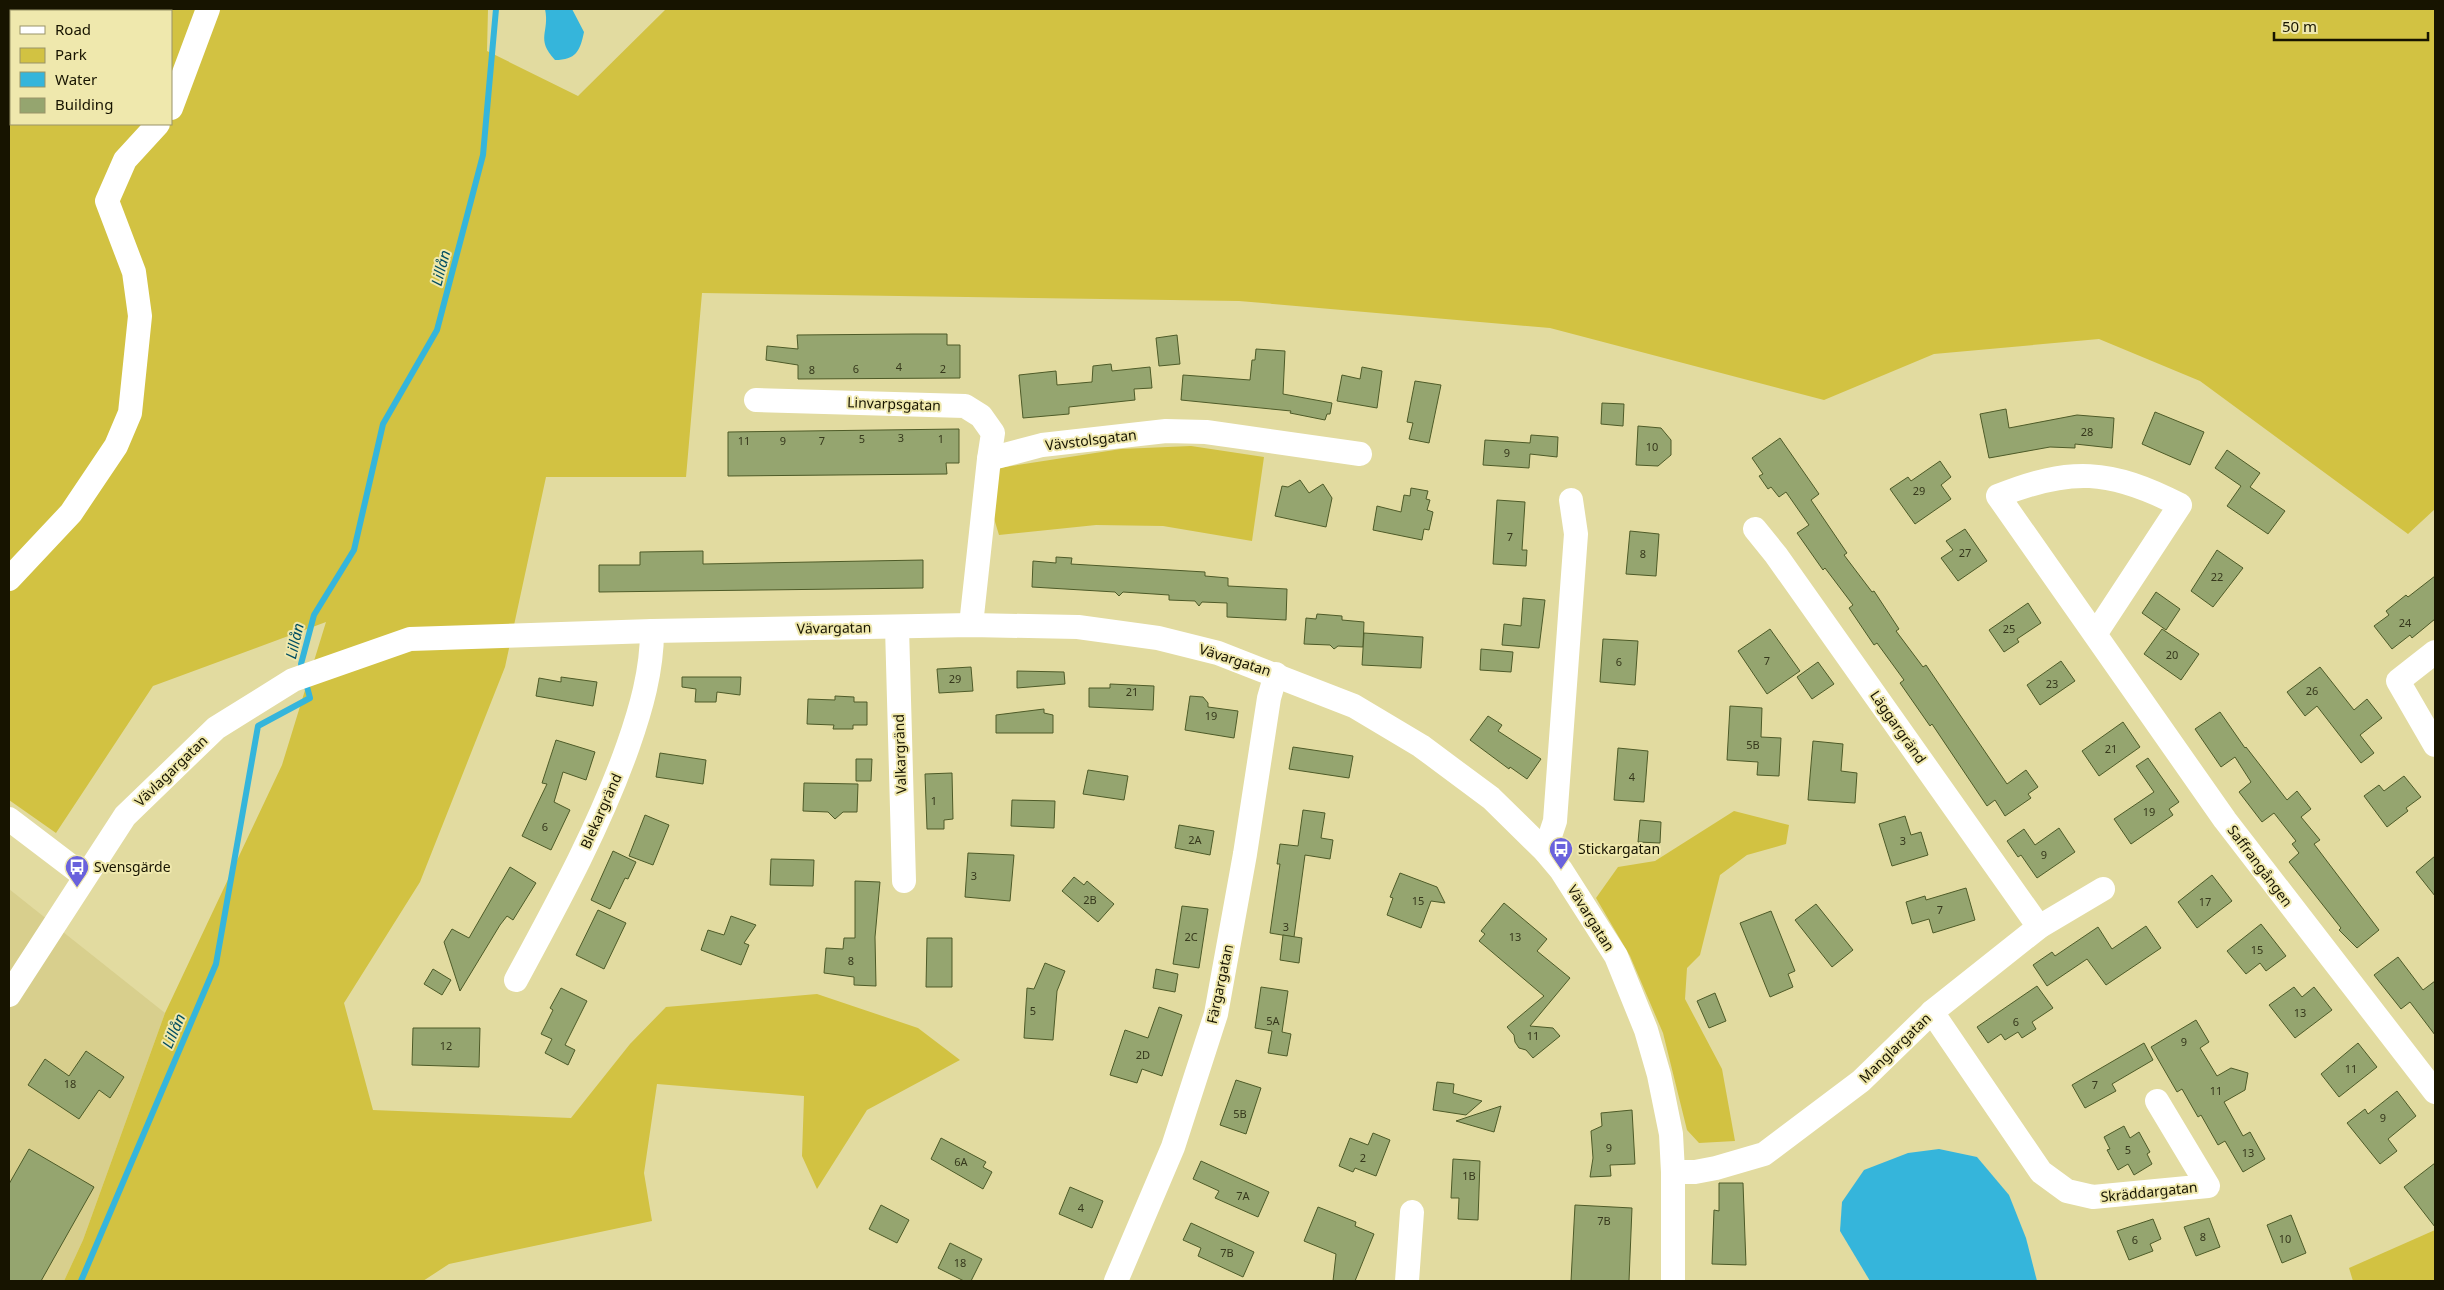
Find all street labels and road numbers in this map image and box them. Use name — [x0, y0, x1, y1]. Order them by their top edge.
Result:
street label: Linvarpsgatan — [847, 392, 941, 415]
street label: Vävstolsgatan — [1044, 424, 1138, 455]
street label: Vävargatan — [797, 617, 871, 638]
street label: Vävargatan — [1197, 639, 1274, 680]
street label: Läggargränd — [1866, 686, 1931, 767]
street label: Valkargränd — [889, 714, 910, 794]
street label: Vävlagargatan — [130, 731, 211, 810]
street label: Blekargränd — [575, 770, 626, 852]
street label: Saffrangången — [2223, 821, 2297, 910]
street label: Vävargatan — [1564, 881, 1619, 954]
street label: Färgargatan — [1202, 942, 1237, 1025]
street label: Manglargatan — [1855, 1009, 1935, 1087]
street label: Skräddargatan — [2100, 1177, 2198, 1206]

